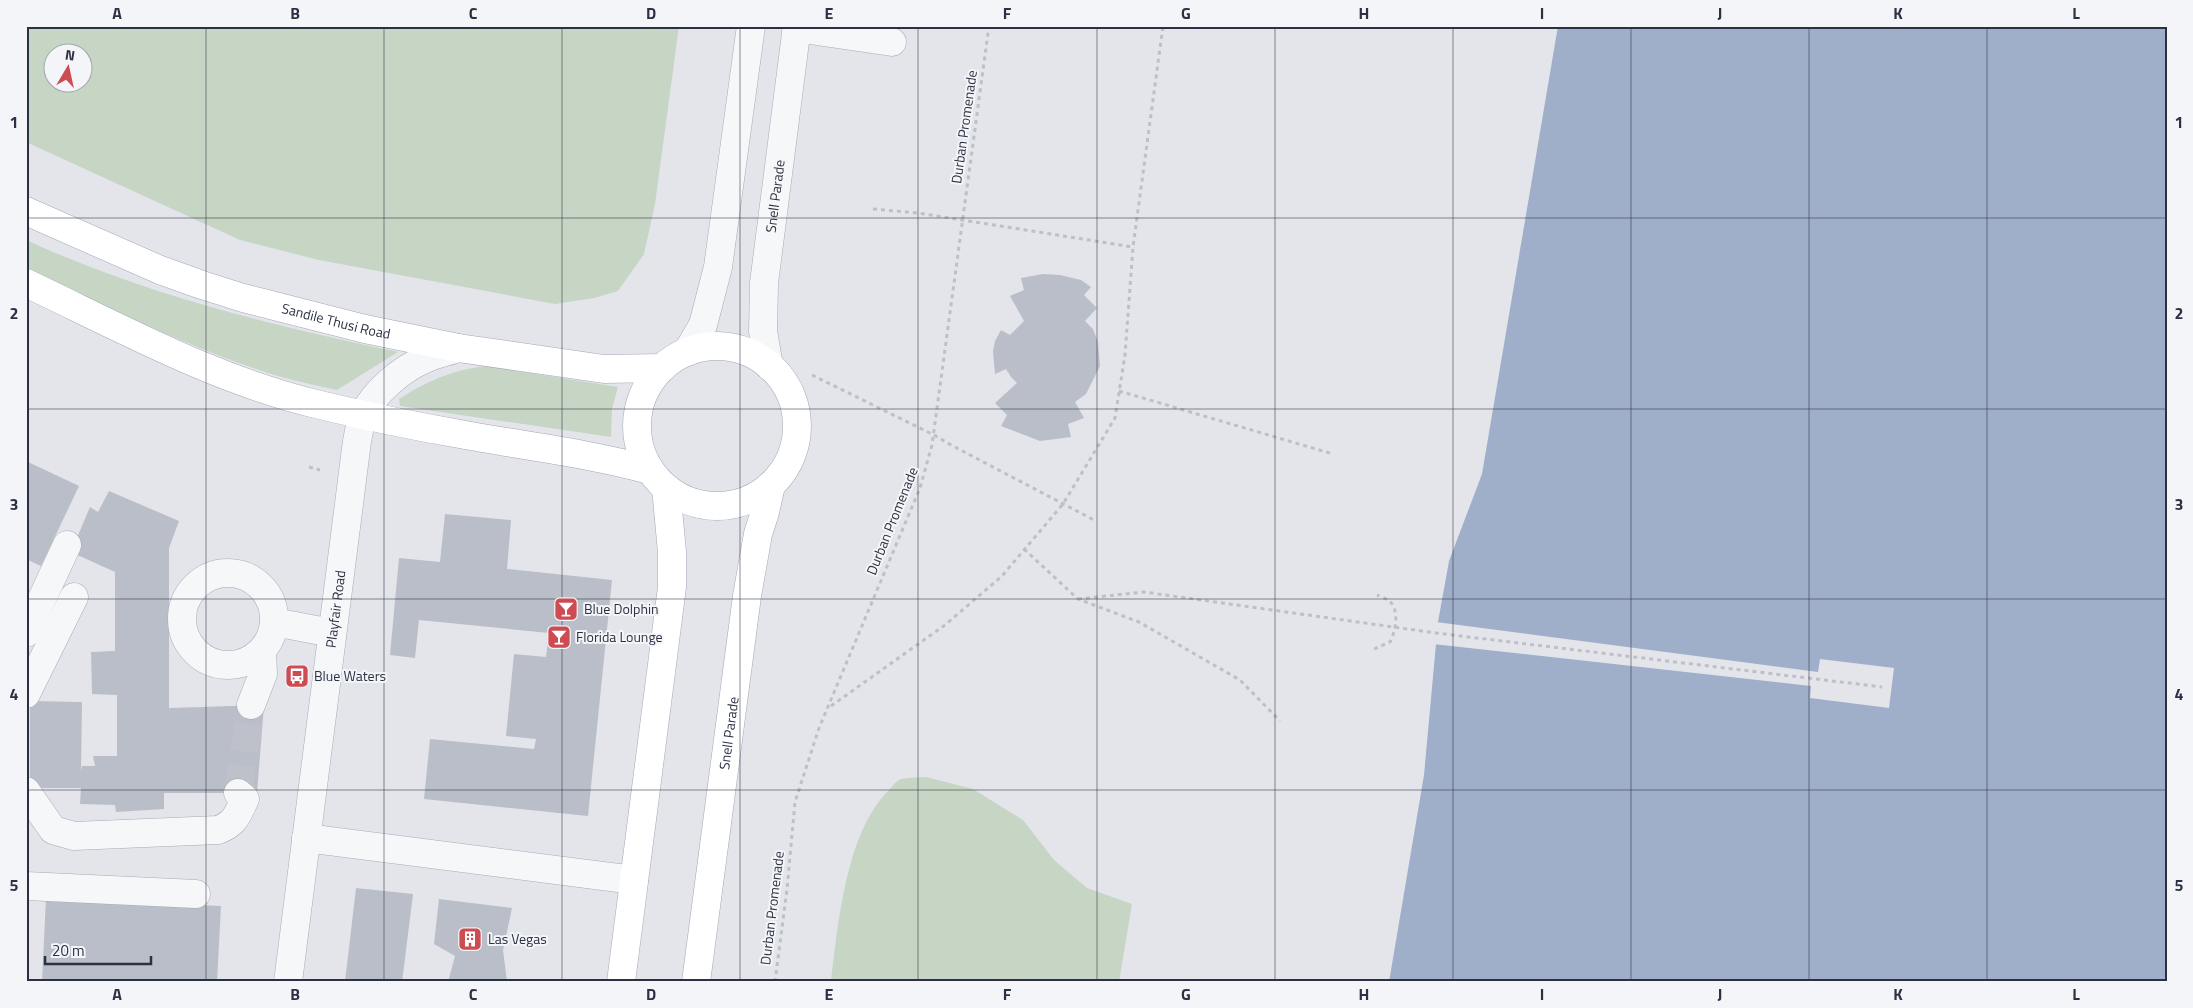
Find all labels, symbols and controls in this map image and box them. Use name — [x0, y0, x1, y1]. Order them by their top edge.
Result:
text: A — [112, 1, 122, 25]
text: B — [290, 1, 300, 25]
text: C — [469, 1, 478, 25]
text: D — [646, 1, 656, 25]
text: E — [825, 1, 834, 25]
text: F — [1003, 1, 1012, 25]
text: G — [1181, 1, 1191, 25]
text: H — [1359, 1, 1369, 25]
text: I — [1540, 1, 1544, 25]
text: J — [1718, 1, 1722, 25]
text: K — [1893, 1, 1903, 25]
text: L — [2072, 1, 2080, 25]
north arrow — [42, 42, 92, 92]
text: N — [64, 44, 77, 66]
street label: Durban Promenade — [945, 69, 982, 185]
text: 1 — [10, 110, 18, 134]
text: 1 — [2175, 110, 2183, 134]
street label: Snell Parade — [760, 158, 790, 234]
street label: Sandile Thusi Road — [280, 297, 392, 344]
text: 2 — [10, 301, 18, 325]
text: 2 — [2175, 301, 2183, 325]
street label: Durban Promenade — [860, 464, 923, 578]
text: 3 — [10, 492, 18, 516]
text: 3 — [2175, 492, 2183, 516]
street label: Playfair Road — [320, 569, 350, 649]
bar icon: Blue Dolphin — [553, 596, 579, 622]
place label: Blue Dolphin — [584, 598, 659, 619]
bar icon: Florida Lounge — [546, 624, 572, 650]
place label: Florida Lounge — [576, 626, 663, 647]
bus stop icon: Blue Waters — [284, 663, 310, 689]
place label: Blue Waters — [314, 665, 386, 686]
text: 4 — [10, 682, 19, 706]
text: 4 — [2175, 682, 2184, 706]
street label: Snell Parade — [713, 695, 744, 771]
street label: Durban Promenade — [754, 850, 789, 966]
text: 5 — [10, 873, 19, 897]
text: 5 — [2175, 873, 2184, 897]
building icon: Las Vegas — [457, 926, 483, 952]
place label: Las Vegas — [488, 928, 547, 949]
scale bar — [45, 933, 151, 965]
text: 20 m — [52, 939, 85, 962]
text: A — [112, 982, 122, 1006]
text: B — [290, 982, 300, 1006]
text: C — [469, 982, 478, 1006]
text: D — [646, 982, 656, 1006]
text: E — [825, 982, 834, 1006]
text: F — [1003, 982, 1012, 1006]
text: G — [1181, 982, 1191, 1006]
text: H — [1359, 982, 1369, 1006]
text: I — [1540, 982, 1544, 1006]
text: J — [1718, 982, 1722, 1006]
text: K — [1893, 982, 1903, 1006]
text: L — [2072, 982, 2080, 1006]

